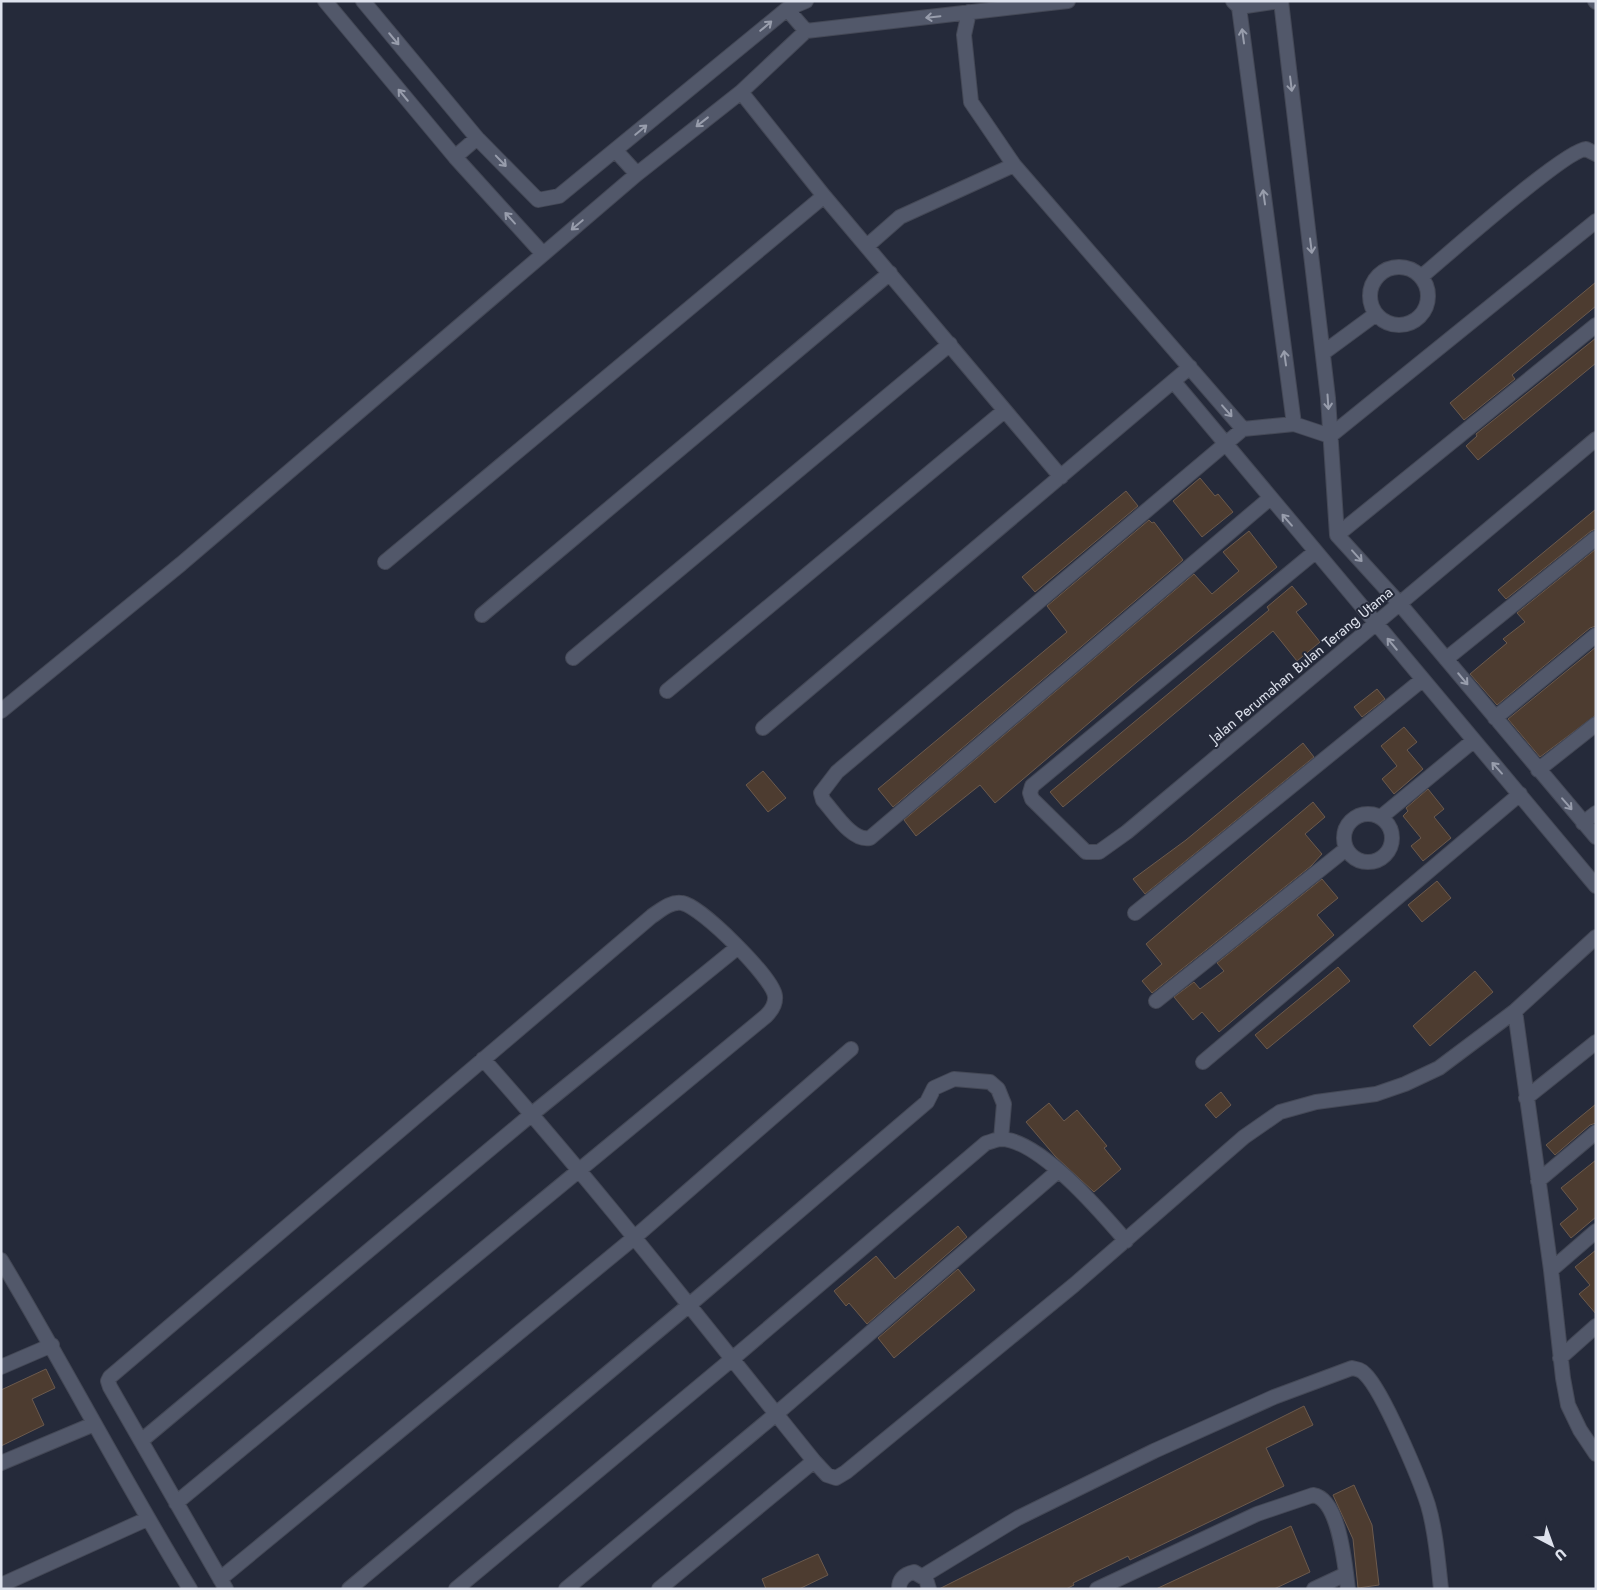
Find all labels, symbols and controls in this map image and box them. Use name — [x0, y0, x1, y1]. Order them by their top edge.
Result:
one-way arrow — [925, 12, 941, 22]
one-way arrow — [759, 21, 772, 32]
one-way arrow — [1238, 28, 1248, 44]
one-way arrow — [388, 32, 400, 45]
one-way arrow — [1286, 76, 1296, 92]
one-way arrow — [398, 89, 409, 102]
one-way arrow — [696, 117, 709, 128]
one-way arrow — [634, 125, 647, 136]
one-way arrow — [494, 155, 507, 167]
one-way arrow — [1259, 189, 1269, 205]
one-way arrow — [504, 211, 516, 224]
one-way arrow — [570, 220, 583, 231]
one-way arrow — [1306, 237, 1316, 253]
one-way arrow — [1280, 350, 1290, 366]
one-way arrow — [1324, 394, 1333, 410]
one-way arrow — [1222, 404, 1233, 417]
one-way arrow — [1282, 513, 1293, 526]
one-way arrow — [1351, 550, 1362, 563]
street label: Jalan Perumahan Bulan Terang Utama — [1203, 581, 1398, 750]
one-way arrow — [1386, 638, 1397, 651]
one-way arrow — [1457, 673, 1468, 686]
one-way arrow — [1491, 761, 1503, 774]
one-way arrow — [1561, 797, 1573, 810]
north arrow — [1527, 1520, 1577, 1570]
text: U — [1550, 1544, 1571, 1566]

